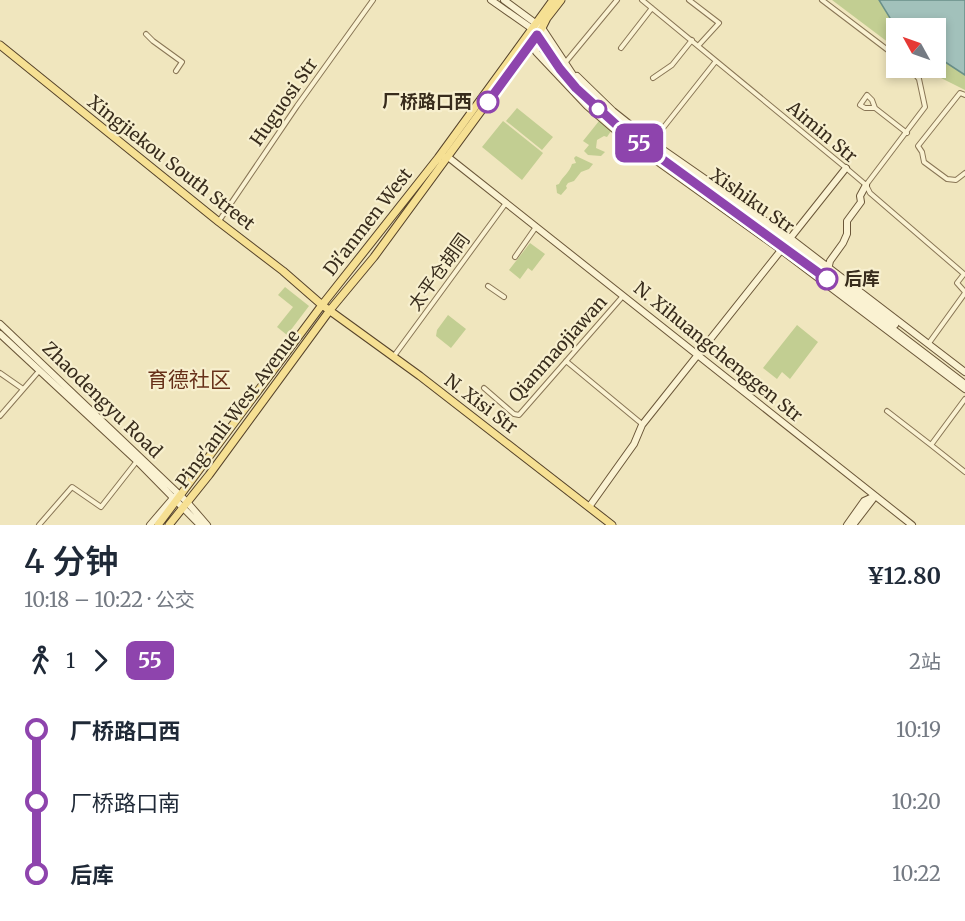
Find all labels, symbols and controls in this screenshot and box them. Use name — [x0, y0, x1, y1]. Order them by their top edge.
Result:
north arrow — [886, 18, 946, 78]
map controls — [886, 18, 946, 78]
street label: Huguosi Str — [245, 53, 322, 150]
street label: Xingjiekou South Street — [83, 90, 260, 235]
place label: 厂桥路口西 — [382, 90, 472, 113]
marker: 厂桥路口西 — [477, 91, 499, 113]
street label: Aimin Str — [782, 95, 862, 167]
unlabelled marker — [589, 100, 607, 118]
line badge: 55 — [612, 124, 666, 162]
text: 55 — [627, 130, 651, 157]
street label: Di'anmen West — [318, 163, 417, 280]
street label: Xishiku Str — [706, 163, 799, 238]
street label: 太平仓胡同 — [403, 229, 474, 315]
place label: 后库 — [844, 267, 880, 290]
marker: 后库 — [816, 268, 838, 290]
street label: N. Xihuangchenggen Str — [629, 276, 807, 427]
street label: Qianmaojiawan — [504, 290, 612, 407]
street label: Ping'anli West Avenue — [171, 325, 304, 492]
street label: Zhaodengyu Road — [38, 337, 167, 463]
district label: 育德社区 — [147, 366, 231, 393]
street label: N. Xisi Str — [440, 369, 522, 439]
text: 4 分钟 — [24, 541, 118, 582]
text: ¥12.80 — [867, 562, 941, 590]
text: 10:18 – 10:22 · 公交 — [24, 587, 195, 612]
icon: walk — [24, 644, 57, 677]
icon: forward — [84, 644, 117, 677]
text: 55 — [138, 647, 162, 674]
text: 1 — [66, 648, 75, 673]
text: 2站 — [909, 649, 941, 674]
text: 厂桥路口西 — [70, 717, 180, 745]
text: 10:19 — [896, 717, 941, 742]
text: 厂桥路口南 — [70, 789, 180, 817]
text: 10:20 — [891, 789, 941, 814]
text: 后库 — [70, 861, 114, 889]
text: 10:22 — [892, 861, 941, 886]

